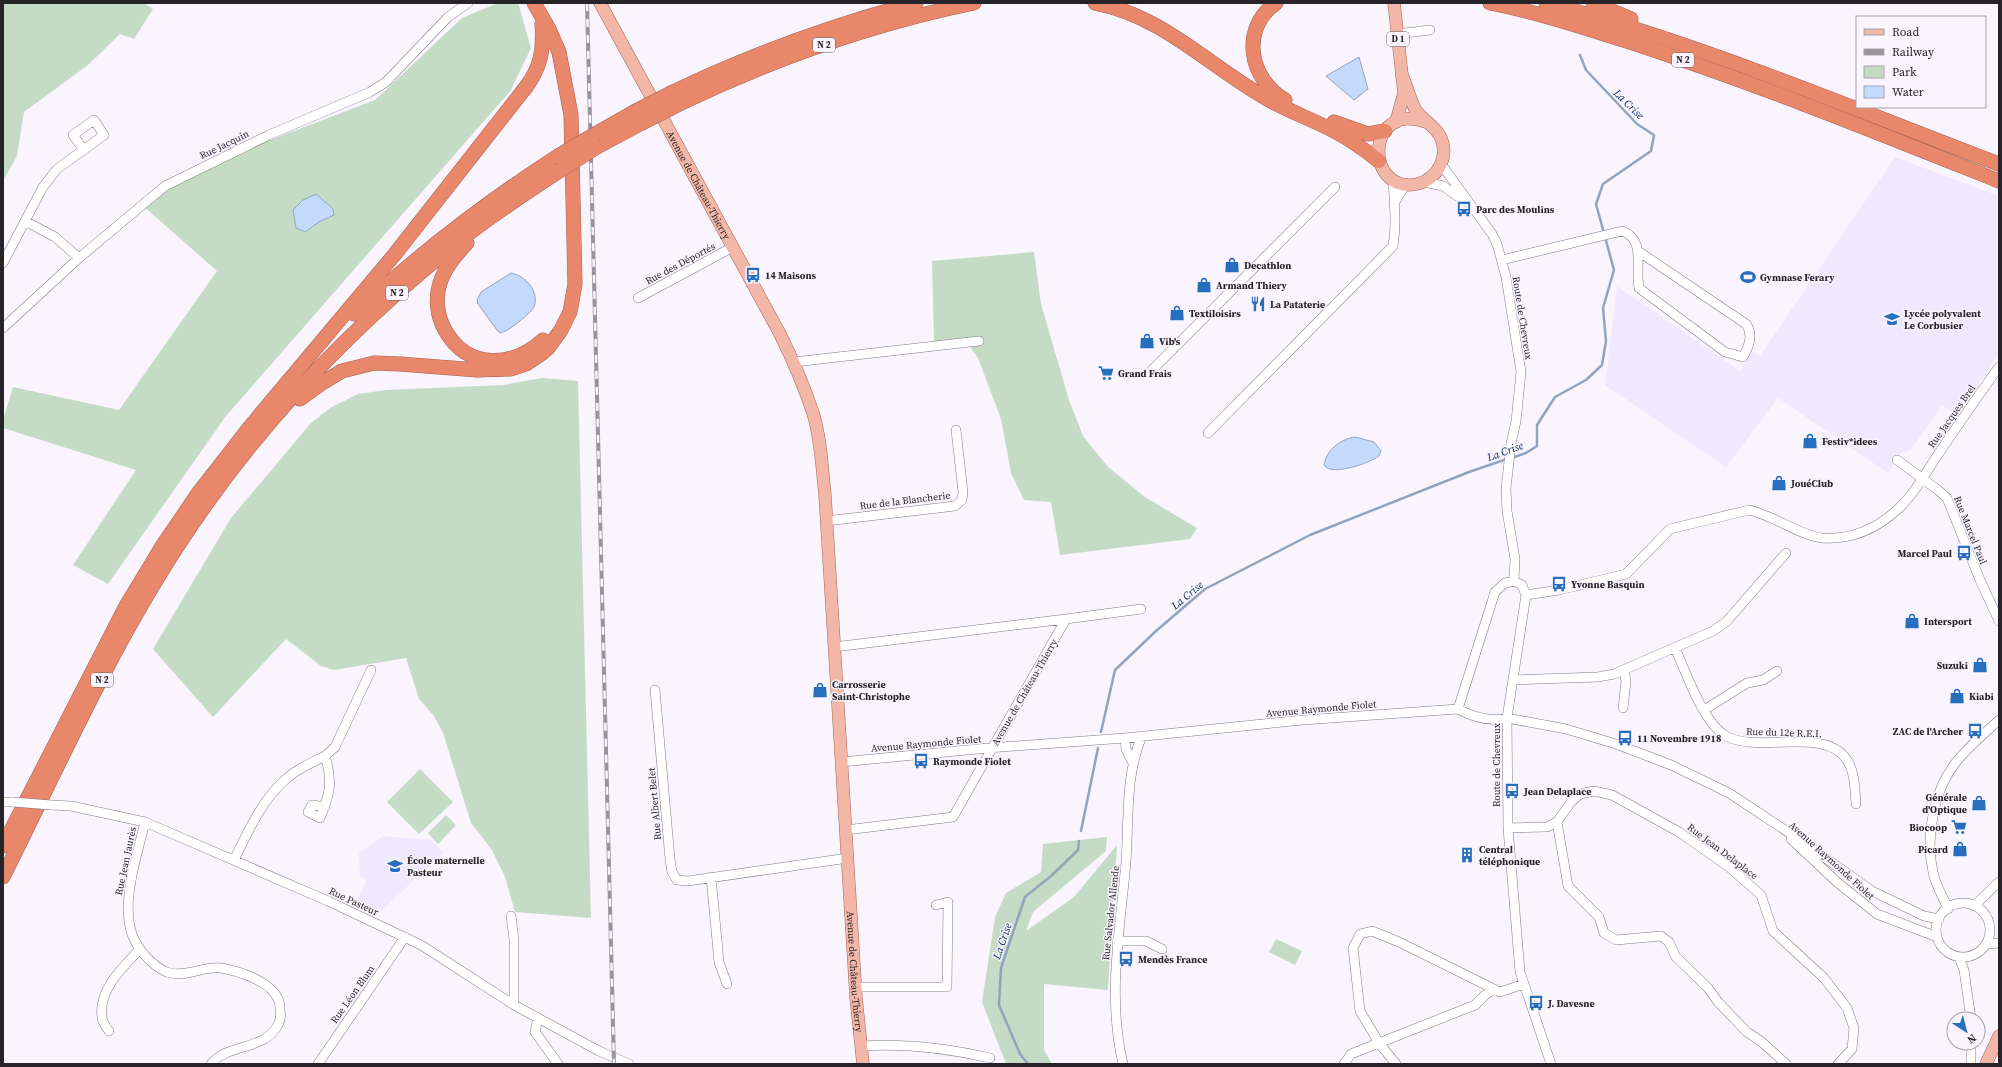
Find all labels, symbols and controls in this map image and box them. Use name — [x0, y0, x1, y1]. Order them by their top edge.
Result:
legend — [1856, 16, 1986, 108]
text: Road — [1892, 24, 1919, 40]
road number: D 1 — [1387, 32, 1409, 46]
road number: N 2 — [813, 38, 835, 52]
text: Railway — [1892, 44, 1935, 60]
road number: N 2 — [1672, 53, 1694, 67]
text: Park — [1892, 64, 1917, 80]
text: Water — [1892, 84, 1924, 100]
water label: La Crise — [1609, 85, 1647, 123]
street label: Rue Jacquin — [197, 127, 251, 162]
street label: Avenue de Château-Thierry — [664, 129, 734, 242]
bus stop icon: Parc des Moulins — [1455, 200, 1473, 218]
place label: Parc des Moulins — [1476, 203, 1555, 216]
street label: Rue des Déportés — [643, 240, 718, 287]
shop icon: Decathlon — [1223, 256, 1241, 274]
place label: Decathlon — [1244, 259, 1291, 272]
bus stop icon: 14 Maisons — [744, 266, 762, 284]
sports icon: Gymnase Ferary — [1739, 268, 1757, 286]
place label: 14 Maisons — [765, 269, 817, 282]
place label: Gymnase Ferary — [1760, 271, 1835, 284]
shop icon: Armand Thiery — [1195, 276, 1213, 294]
street label: Route de Chevreux — [1510, 276, 1536, 361]
place label: Armand Thiery — [1216, 279, 1288, 292]
road number: N 2 — [386, 286, 408, 300]
restaurant icon: La Pataterie — [1249, 295, 1267, 313]
place label: La Pataterie — [1270, 298, 1325, 311]
shop icon: Textiloisirs — [1168, 304, 1186, 322]
place label: Textiloisirs — [1189, 307, 1241, 320]
place label: Lycée polyvalent Le Corbusier — [1904, 307, 1981, 332]
school or university icon: Lycée polyvalent Le Corbusier — [1883, 310, 1901, 328]
shop icon: Vib's — [1138, 332, 1156, 350]
place label: Vib's — [1159, 335, 1181, 348]
supermarket icon: Grand Frais — [1097, 364, 1115, 382]
place label: Grand Frais — [1118, 367, 1172, 380]
street label: Rue Jacques Brel — [1925, 382, 1978, 451]
shop icon: Festiv*idees — [1801, 432, 1819, 450]
place label: Festiv*idees — [1822, 435, 1878, 448]
water label: La Crise — [1484, 438, 1526, 465]
shop icon: JouéClub — [1770, 474, 1788, 492]
place label: JouéClub — [1790, 477, 1833, 490]
street label: Rue de la Blancherie — [859, 488, 951, 513]
street label: Rue Marcel Paul — [1951, 494, 1990, 566]
bus stop icon: Marcel Paul — [1955, 544, 1973, 562]
place label: Marcel Paul — [1898, 547, 1952, 560]
bus stop icon: Yvonne Basquin — [1550, 575, 1568, 593]
water label: La Crise — [1167, 577, 1207, 614]
place label: Yvonne Basquin — [1571, 578, 1645, 591]
shop icon: Intersport — [1903, 612, 1921, 630]
place label: Intersport — [1924, 615, 1972, 628]
street label: Avenue de Château-Thierry — [988, 636, 1061, 748]
shop icon: Suzuki — [1971, 656, 1989, 674]
place label: Suzuki — [1937, 659, 1968, 672]
road number: N 2 — [91, 673, 113, 687]
place label: Carrosserie Saint-Christophe — [832, 678, 910, 703]
shop icon: Carrosserie Saint-Christophe — [811, 681, 829, 699]
shop icon: Kiabi — [1948, 687, 1966, 705]
place label: Kiabi — [1969, 690, 1994, 703]
street label: Avenue Raymonde Fiolet — [1265, 697, 1378, 720]
street label: Route de Chevreux — [1490, 722, 1503, 807]
bus stop icon: ZAC de l'Archer — [1966, 722, 1984, 740]
street label: Rue du 12e R.E.I. — [1746, 725, 1822, 740]
place label: ZAC de l'Archer — [1893, 725, 1963, 738]
bus stop icon: 11 Novembre 1918 — [1616, 729, 1634, 747]
street label: Avenue Raymonde Fiolet — [870, 732, 983, 755]
place label: 11 Novembre 1918 — [1637, 732, 1721, 745]
bus stop icon: Raymonde Fiolet — [912, 752, 930, 770]
place label: Raymonde Fiolet — [933, 755, 1011, 768]
street label: Rue Albert Belet — [645, 766, 664, 841]
bus stop icon: Jean Delaplace — [1503, 782, 1521, 800]
place label: Jean Delaplace — [1523, 785, 1592, 798]
place label: Générale d'Optique — [1922, 791, 1967, 816]
shop icon: Générale d'Optique — [1970, 794, 1988, 812]
street label: Avenue Raymonde Fiolet — [1786, 818, 1878, 903]
supermarket icon: Biocoop — [1950, 818, 1968, 836]
street label: Rue Jean Delaplace — [1685, 821, 1761, 882]
place label: Biocoop — [1909, 821, 1947, 834]
street label: Rue Jean Jaurès — [112, 826, 139, 896]
shop icon: Picard — [1951, 840, 1969, 858]
place label: Central téléphonique — [1479, 843, 1540, 868]
place label: Picard — [1918, 843, 1948, 856]
building icon: Central téléphonique — [1458, 846, 1476, 864]
place label: École maternelle Pasteur — [407, 854, 485, 879]
school or university icon: École maternelle Pasteur — [386, 857, 404, 875]
street label: Rue Salvador Allende — [1099, 865, 1122, 961]
street label: Rue Pasteur — [327, 884, 381, 919]
street label: Avenue de Château-Thierry — [844, 911, 866, 1034]
water label: La Crise — [989, 921, 1016, 962]
bus stop icon: Mendès France — [1117, 950, 1135, 968]
place label: Mendès France — [1138, 953, 1208, 966]
street label: Rue Léon Blum — [327, 963, 377, 1026]
bus stop icon: J. Davesne — [1527, 994, 1545, 1012]
place label: J. Davesne — [1547, 997, 1595, 1010]
north arrow — [1946, 1011, 1986, 1051]
text: N — [1964, 1030, 1979, 1047]

